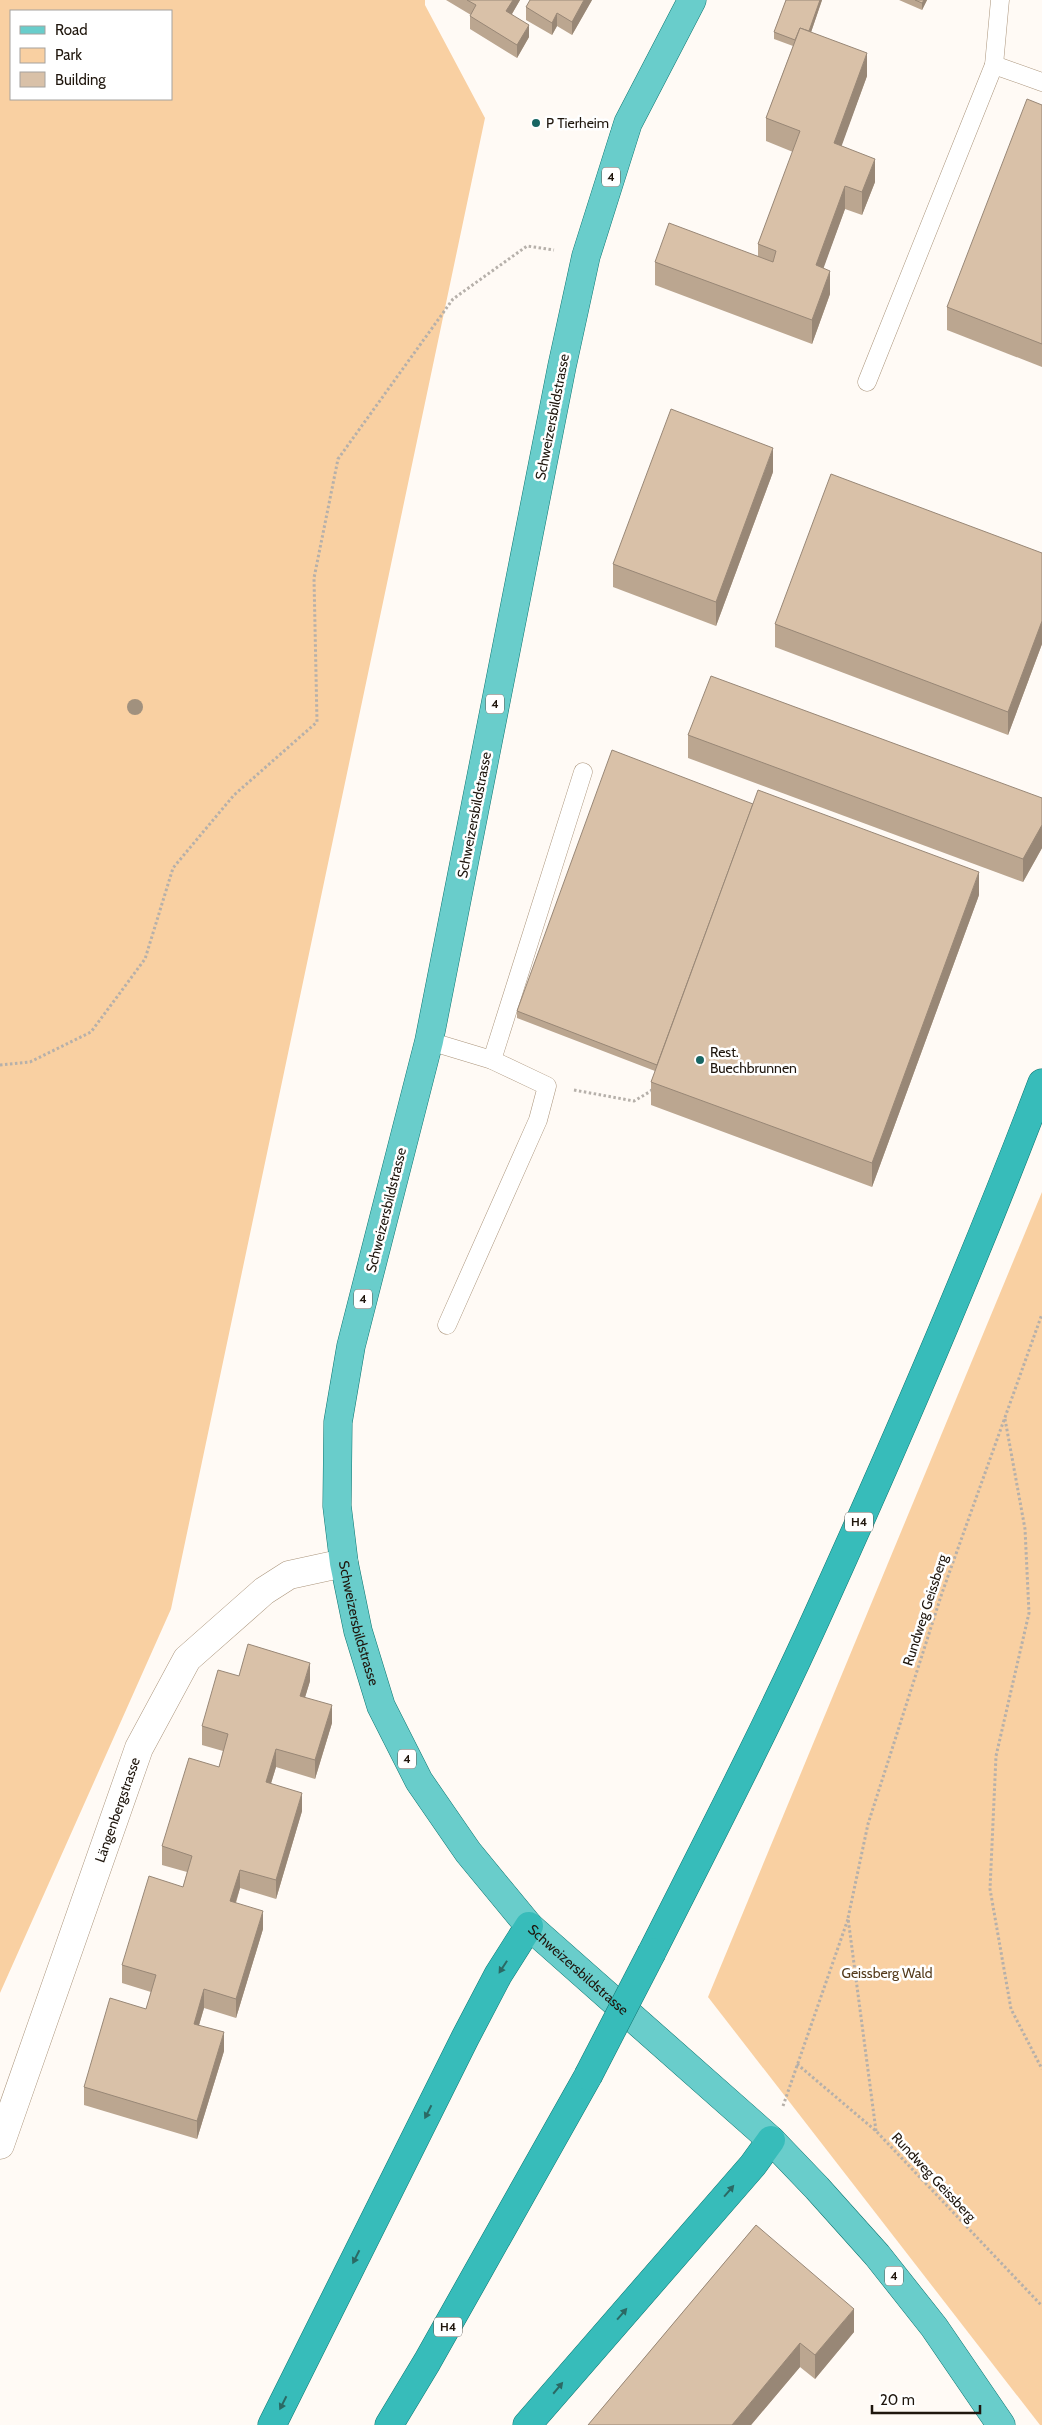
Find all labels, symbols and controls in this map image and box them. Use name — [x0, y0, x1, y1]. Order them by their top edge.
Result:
legend — [10, 10, 172, 100]
text: Road — [55, 21, 88, 39]
text: Park — [55, 46, 82, 64]
text: Building — [55, 71, 106, 89]
place label: P Tierheim — [546, 114, 609, 132]
marker: P Tierheim — [530, 117, 542, 129]
road number: 4 — [602, 168, 620, 186]
street label: Schweizersbildstrasse — [531, 352, 573, 482]
road number: 4 — [486, 694, 504, 714]
street label: Schweizersbildstrasse — [453, 750, 495, 880]
place label: Rest. Buechbrunnen — [710, 1043, 797, 1077]
marker: Rest. Buechbrunnen — [694, 1054, 706, 1066]
street label: Schweizersbildstrasse — [362, 1146, 410, 1274]
road number: 4 — [354, 1290, 372, 1308]
road number: H4 — [845, 1512, 873, 1531]
street label: Rundweg Geissberg — [899, 1551, 952, 1668]
street label: Schweizersbildstrasse — [335, 1559, 383, 1688]
road number: 4 — [398, 1750, 416, 1768]
street label: Längenbergstrasse — [91, 1755, 144, 1865]
street label: Schweizersbildstrasse — [524, 1920, 632, 2019]
one-way arrow — [498, 1961, 507, 1974]
park label: Geissberg Wald — [842, 1964, 932, 1982]
one-way arrow — [424, 2105, 432, 2119]
street label: Rundweg Geissberg — [888, 2128, 981, 2226]
one-way arrow — [723, 2186, 735, 2198]
one-way arrow — [351, 2250, 359, 2264]
road number: 4 — [885, 2266, 903, 2286]
one-way arrow — [616, 2307, 627, 2320]
road number: H4 — [434, 2318, 462, 2336]
one-way arrow — [553, 2381, 564, 2394]
scale bar — [872, 2382, 980, 2414]
text: 20 m — [880, 2391, 915, 2409]
one-way arrow — [279, 2395, 287, 2410]

